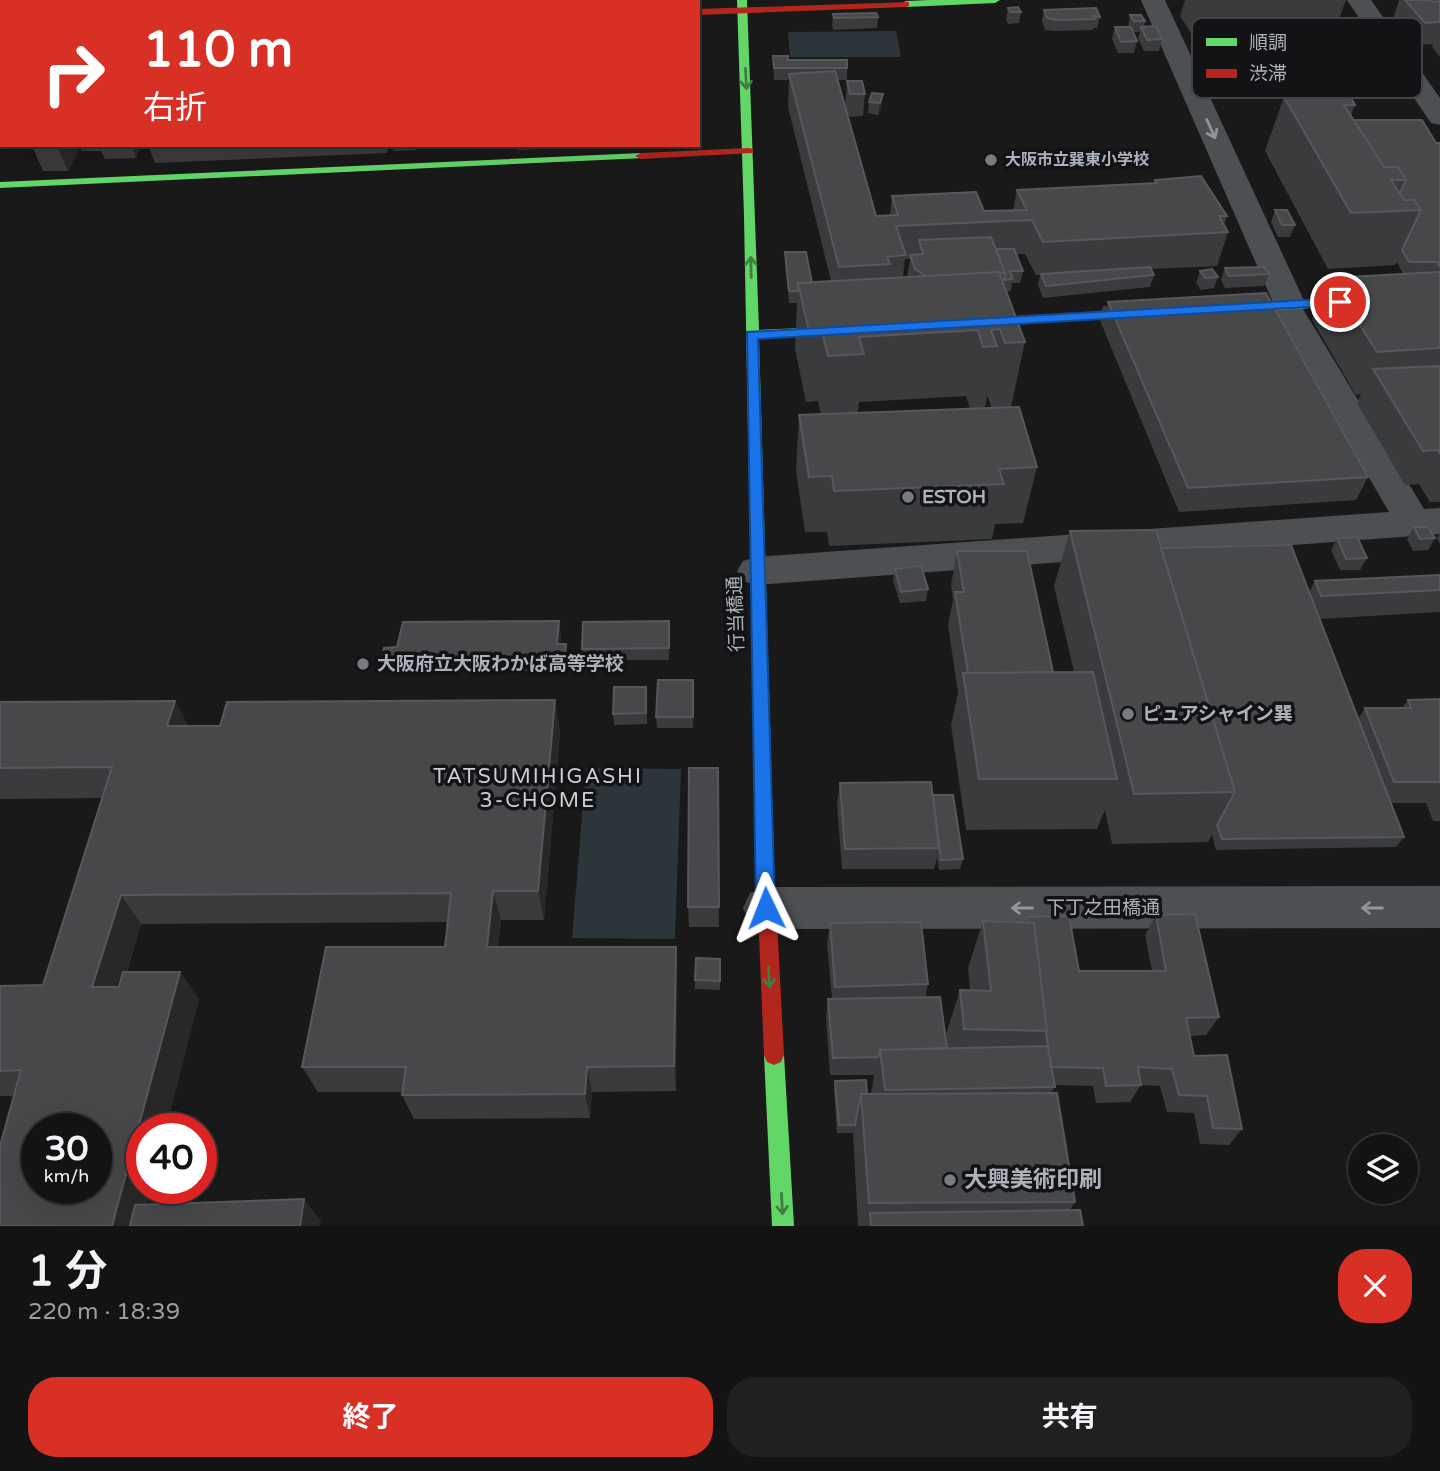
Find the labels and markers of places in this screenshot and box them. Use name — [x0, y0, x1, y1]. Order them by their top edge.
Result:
place label: 大阪市立巽東小学校 — [1005, 150, 1149, 170]
marker: 大阪市立巽東小学校 — [983, 152, 999, 168]
pin — [1310, 272, 1370, 332]
place label: ESTOH — [922, 486, 986, 508]
marker: ESTOH — [900, 489, 916, 505]
place label: 大阪府立大阪わかば高等学校 — [377, 653, 624, 675]
marker: 大阪府立大阪わかば高等学校 — [355, 656, 371, 672]
place label: ピュアシャイン巽 — [1142, 703, 1293, 725]
marker: ピュアシャイン巽 — [1120, 706, 1136, 722]
place label: 大興美術印刷 — [964, 1166, 1102, 1194]
marker: 大興美術印刷 — [942, 1172, 958, 1188]

